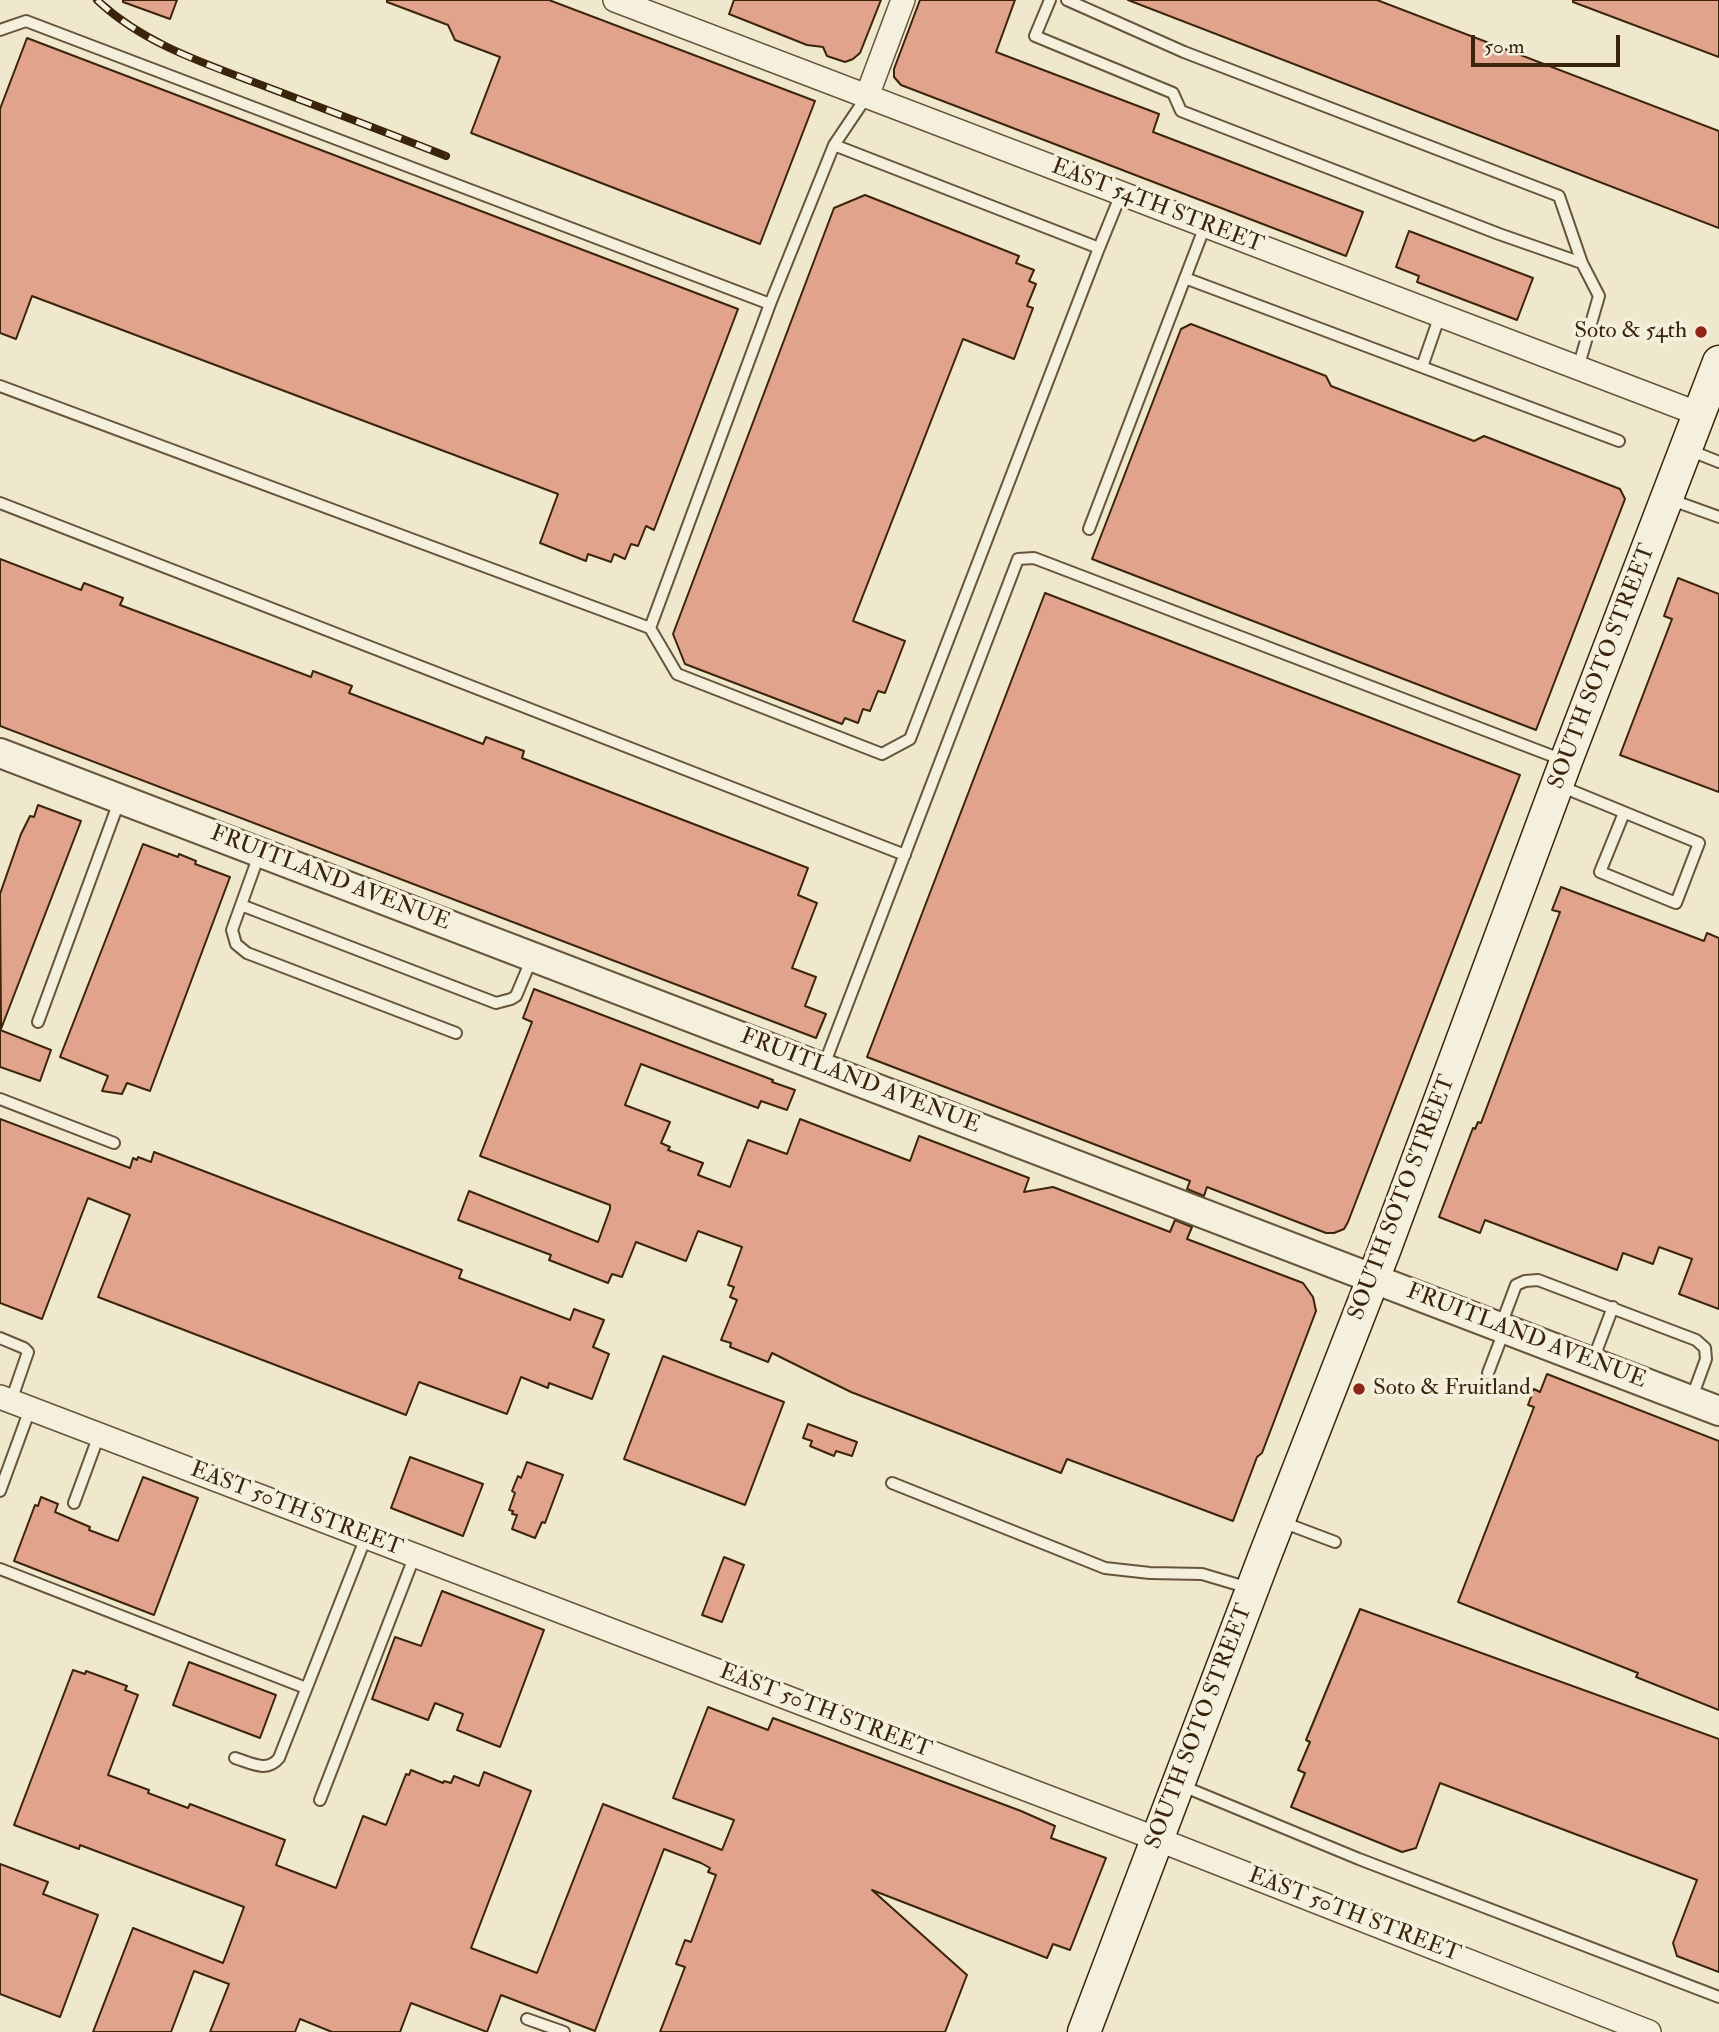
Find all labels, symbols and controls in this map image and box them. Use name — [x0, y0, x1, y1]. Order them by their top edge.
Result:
scale bar — [1474, 21, 1623, 65]
text: 50 m — [1484, 33, 1525, 60]
street label: EAST 54TH STREET — [1047, 154, 1267, 260]
place label: Soto & 54th — [1574, 318, 1687, 346]
marker: Soto & 54th — [1693, 324, 1709, 340]
street label: SOUTH SOTO STREET — [1544, 541, 1662, 793]
street label: FRUITLAND AVENUE — [206, 821, 454, 937]
street label: FRUITLAND AVENUE — [736, 1024, 984, 1140]
street label: SOUTH SOTO STREET — [1344, 1072, 1462, 1324]
street label: FRUITLAND AVENUE — [1402, 1279, 1650, 1395]
place label: Soto & Fruitland — [1373, 1375, 1530, 1403]
marker: Soto & Fruitland — [1351, 1381, 1367, 1397]
street label: EAST 50TH STREET — [186, 1457, 406, 1563]
street label: SOUTH SOTO STREET — [1141, 1601, 1259, 1853]
street label: EAST 50TH STREET — [715, 1659, 935, 1765]
street label: EAST 50TH STREET — [1244, 1863, 1464, 1969]

